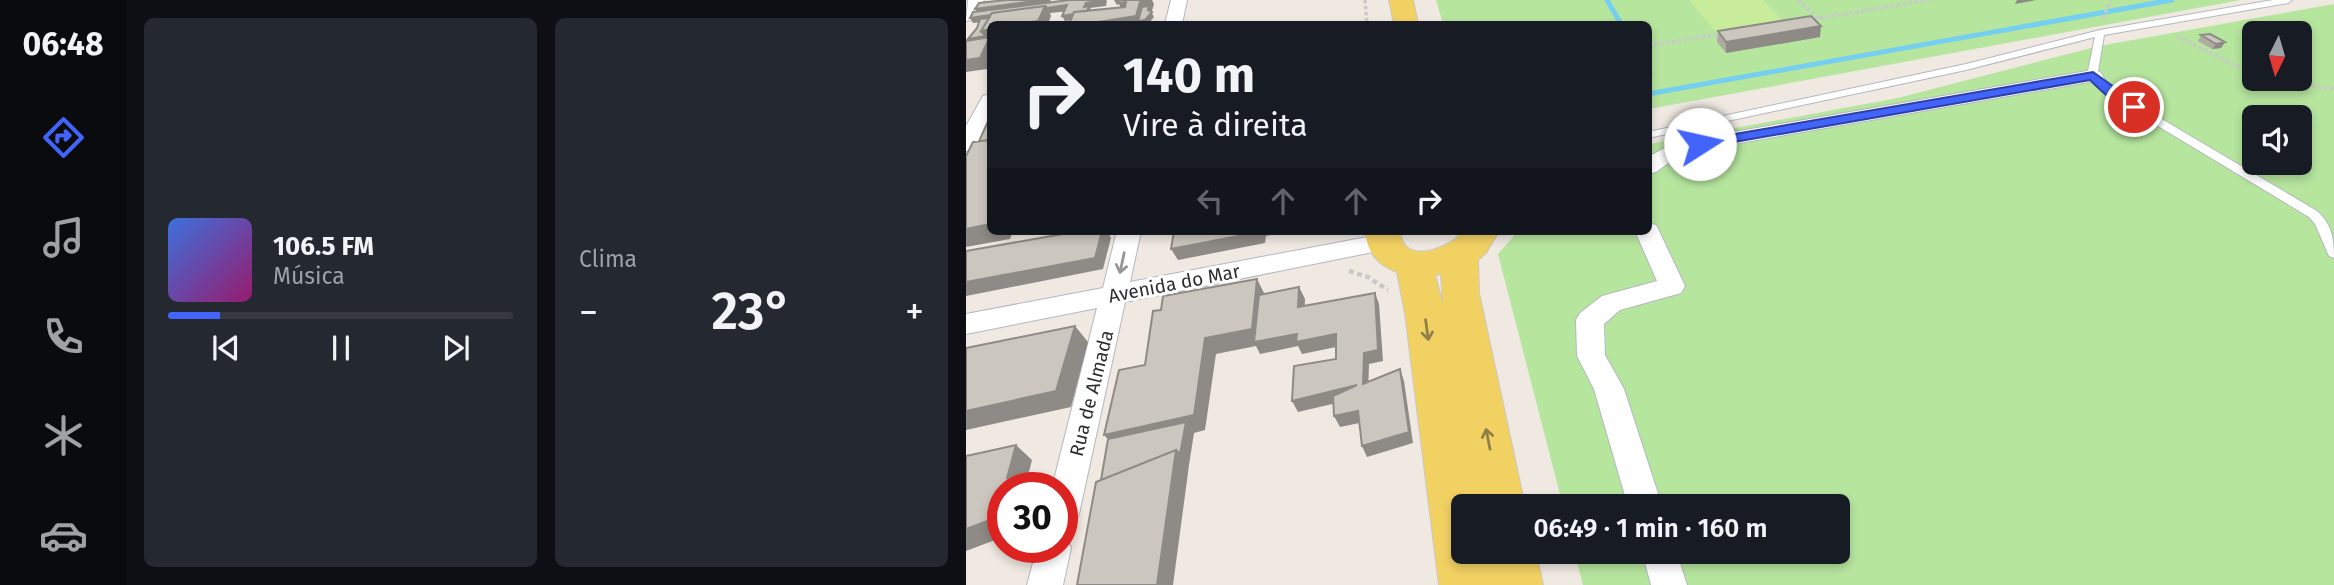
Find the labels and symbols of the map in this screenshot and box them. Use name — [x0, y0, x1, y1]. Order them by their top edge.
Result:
north arrow — [2242, 21, 2312, 91]
pin — [2104, 77, 2164, 137]
position arrow — [1663, 107, 1737, 181]
one-way arrow — [1114, 251, 1128, 274]
street label: Avenida do Mar — [1106, 259, 1243, 308]
one-way arrow — [1421, 319, 1434, 341]
street label: Rua de Almada — [1065, 328, 1118, 459]
one-way arrow — [1481, 428, 1495, 451]
speed limit sign: 30 — [987, 472, 1078, 563]

